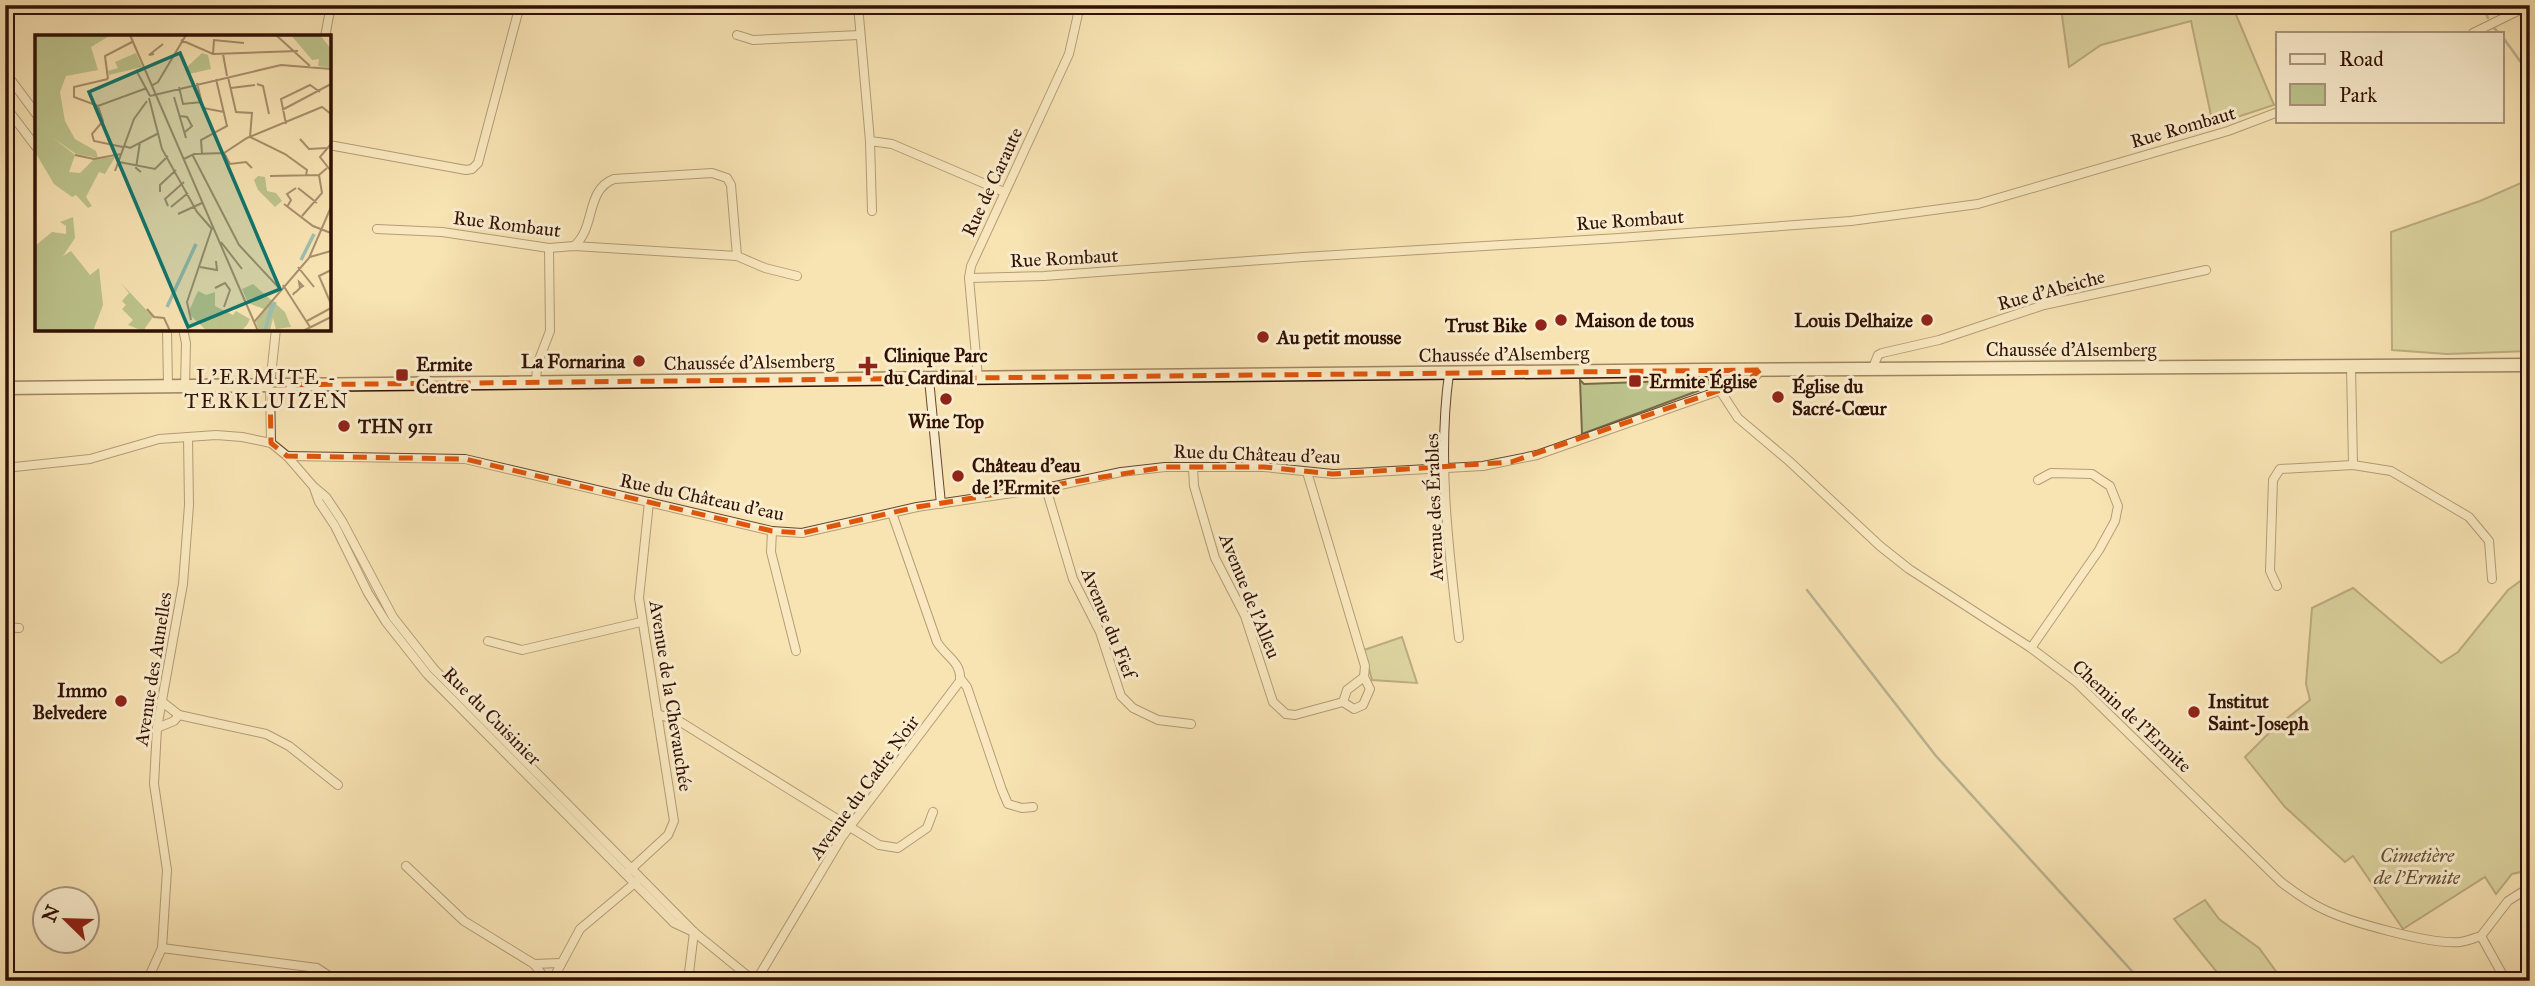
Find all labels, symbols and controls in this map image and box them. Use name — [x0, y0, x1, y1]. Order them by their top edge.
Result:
legend — [2276, 32, 2504, 122]
inset map — [35, 35, 331, 331]
text: Road — [2339, 46, 2384, 72]
text: Park — [2339, 82, 2377, 108]
street label: Rue Rombaut — [2128, 101, 2238, 153]
street label: Rue de Caraute — [957, 124, 1027, 240]
street label: Rue Rombaut — [1575, 205, 1685, 235]
street label: Rue Rombaut — [452, 206, 562, 242]
street label: Rue Rombaut — [1009, 244, 1119, 272]
street label: Rue d'Abeiche — [1995, 265, 2107, 315]
place label: Maison de tous — [1575, 309, 1694, 332]
place label: Louis Delhaize — [1794, 309, 1913, 332]
marker: Maison de tous — [1553, 312, 1569, 328]
marker: Louis Delhaize — [1919, 312, 1935, 328]
place label: Trust Bike — [1444, 314, 1527, 337]
marker: Trust Bike — [1533, 317, 1549, 333]
place label: Au petit mousse — [1275, 326, 1401, 350]
marker: Au petit mousse — [1255, 329, 1271, 345]
street label: Chaussée d'Alsemberg — [1986, 338, 2156, 362]
street label: Chaussée d'Alsemberg — [1418, 341, 1590, 368]
place label: Clinique Parc du Cardinal — [884, 344, 988, 389]
street label: Chaussée d'Alsemberg — [663, 349, 835, 376]
place label: La Fornarina — [521, 350, 626, 373]
place label: Ermite Centre — [416, 353, 473, 398]
marker: La Fornarina — [631, 353, 647, 369]
marker: Clinique Parc du Cardinal — [858, 356, 878, 376]
district label: L'ERMITE - TERKLUIZEN — [184, 364, 350, 414]
marker: Ermite Centre — [394, 367, 410, 383]
place label: Ermite Église — [1649, 368, 1757, 394]
marker: Ermite Église — [1627, 373, 1643, 389]
place label: Église du Sacré-Cœur — [1792, 373, 1887, 420]
marker: Église du Sacré-Cœur — [1770, 389, 1786, 405]
marker: Wine Top — [938, 391, 954, 407]
place label: Wine Top — [908, 410, 985, 434]
place label: THN 911 — [357, 415, 433, 439]
marker: THN 911 — [336, 418, 352, 434]
street label: Avenue des Érables — [1419, 433, 1448, 582]
street label: Rue du Château d'eau — [1173, 440, 1341, 468]
place label: Château d'eau de l'Ermite — [972, 454, 1081, 499]
street label: Rue du Château d'eau — [618, 468, 786, 526]
marker: Château d'eau de l'Ermite — [950, 468, 966, 484]
street label: Avenue de l'Alleu — [1214, 529, 1286, 662]
street label: Avenue du Fief — [1076, 564, 1143, 684]
street label: Avenue des Aunelles — [129, 590, 177, 749]
street label: Avenue de la Chevauchée — [644, 598, 697, 793]
street label: Chemin de l'Ermite — [2068, 655, 2197, 777]
street label: Rue du Cuisinier — [438, 662, 547, 771]
place label: Immo Belvedere — [32, 679, 107, 724]
place label: Institut Saint-Joseph — [2208, 690, 2309, 736]
marker: Immo Belvedere — [113, 693, 129, 709]
marker: Institut Saint-Joseph — [2186, 704, 2202, 720]
street label: Avenue du Cadre Noir — [803, 710, 924, 864]
park label: Cimetière de l'Ermite — [2373, 844, 2461, 889]
north arrow — [32, 884, 102, 954]
text: N — [37, 902, 65, 925]

